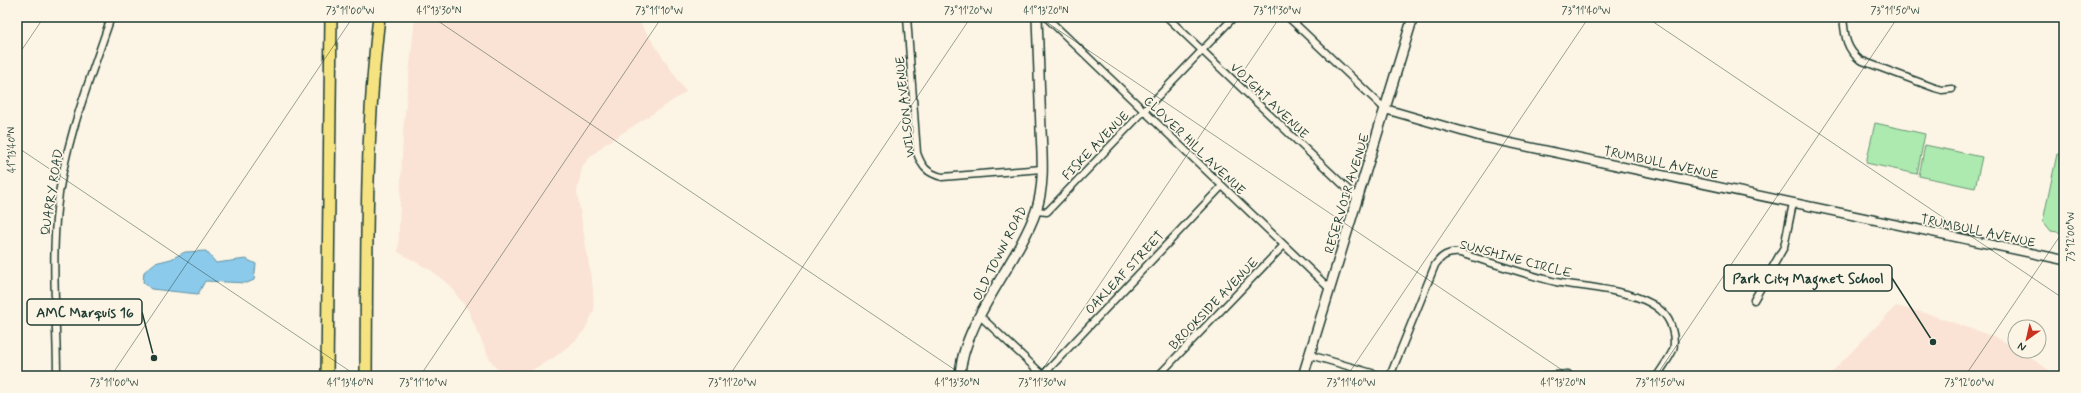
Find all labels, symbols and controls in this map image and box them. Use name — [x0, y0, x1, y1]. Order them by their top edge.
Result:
text: 73°11'00"W — [326, 4, 374, 18]
text: 41°13'30"N — [417, 4, 462, 18]
text: 73°11'10"W — [635, 4, 683, 18]
text: 73°11'20"W — [944, 4, 992, 18]
text: 41°13'20"N — [1023, 4, 1069, 18]
text: 73°11'30"W — [1253, 4, 1301, 18]
text: 73°11'40"W — [1562, 4, 1610, 18]
text: 73°11'50"W — [1871, 4, 1920, 18]
street label: WILSON AVENUE — [892, 55, 919, 158]
street label: VOIGHT AVENUE — [1226, 59, 1312, 143]
street label: CLOVER HILL AVENUE — [1139, 93, 1249, 199]
street label: FISKE AVENUE — [1059, 107, 1134, 184]
text: 41°13'40"N — [5, 127, 19, 173]
street label: RESERVOIR AVENUE — [1321, 131, 1374, 256]
street label: TRUMBULL AVENUE — [1602, 143, 1720, 184]
street label: QUARRY ROAD — [37, 148, 68, 237]
street label: OLD TOWN ROAD — [969, 204, 1031, 304]
street label: TRUMBULL AVENUE — [1919, 211, 2037, 252]
text: 73°12'00"W — [2064, 212, 2078, 262]
street label: OAKLEAF STREET — [1082, 227, 1169, 319]
street label: SUNSHINE CIRCLE — [1458, 236, 1573, 283]
street label: BROOKSIDE AVENUE — [1166, 254, 1263, 354]
callout: Park City Magnet School — [1724, 265, 1892, 291]
text: Park City Magnet School — [1732, 270, 1884, 291]
callout: AMC Marquis 16 — [27, 299, 142, 325]
text: AMC Marquis 16 — [36, 304, 134, 322]
north arrow — [2007, 319, 2047, 359]
text: N — [2015, 339, 2029, 354]
text: 73°11'00"W — [90, 376, 138, 390]
text: 41°13'40"N — [327, 376, 373, 390]
text: 73°11'10"W — [399, 376, 447, 390]
text: 73°11'20"W — [708, 376, 756, 390]
text: 41°13'30"N — [935, 376, 980, 390]
text: 73°11'30"W — [1018, 376, 1066, 390]
text: 73°11'40"W — [1327, 376, 1375, 390]
text: 41°13'20"N — [1540, 376, 1586, 390]
text: 73°11'50"W — [1636, 376, 1685, 390]
text: 73°12'00"W — [1944, 376, 1994, 390]

